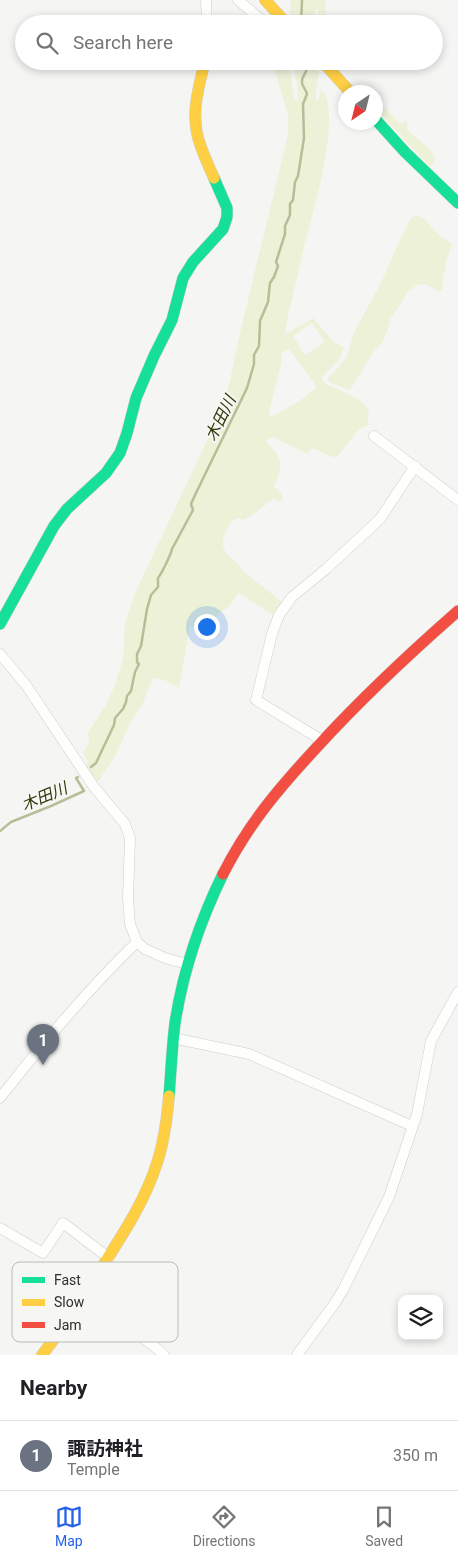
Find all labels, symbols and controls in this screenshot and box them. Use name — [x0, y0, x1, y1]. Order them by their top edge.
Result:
search box — [15, 15, 443, 70]
icon: search — [33, 29, 61, 57]
text: Search here — [73, 31, 173, 54]
north arrow — [338, 85, 383, 130]
water label: 木田川 — [201, 391, 240, 444]
your location — [194, 614, 220, 640]
water label: 木田川 — [18, 778, 72, 815]
pin: 1 — [27, 1024, 59, 1065]
legend — [12, 1262, 178, 1342]
text: Fast — [54, 1272, 81, 1288]
text: Slow — [54, 1294, 85, 1310]
map controls — [398, 1295, 443, 1340]
button: layers — [398, 1295, 443, 1340]
text: Jam — [54, 1317, 82, 1333]
text: Nearby — [20, 1376, 87, 1400]
text: 諏訪神社 — [67, 1437, 143, 1460]
text: 1 — [31, 1446, 41, 1465]
text: 350 m — [393, 1446, 438, 1465]
text: Temple — [67, 1460, 120, 1479]
tab: Map — [55, 1503, 83, 1549]
tab: Directions — [193, 1503, 256, 1549]
tab: Saved — [365, 1503, 403, 1549]

